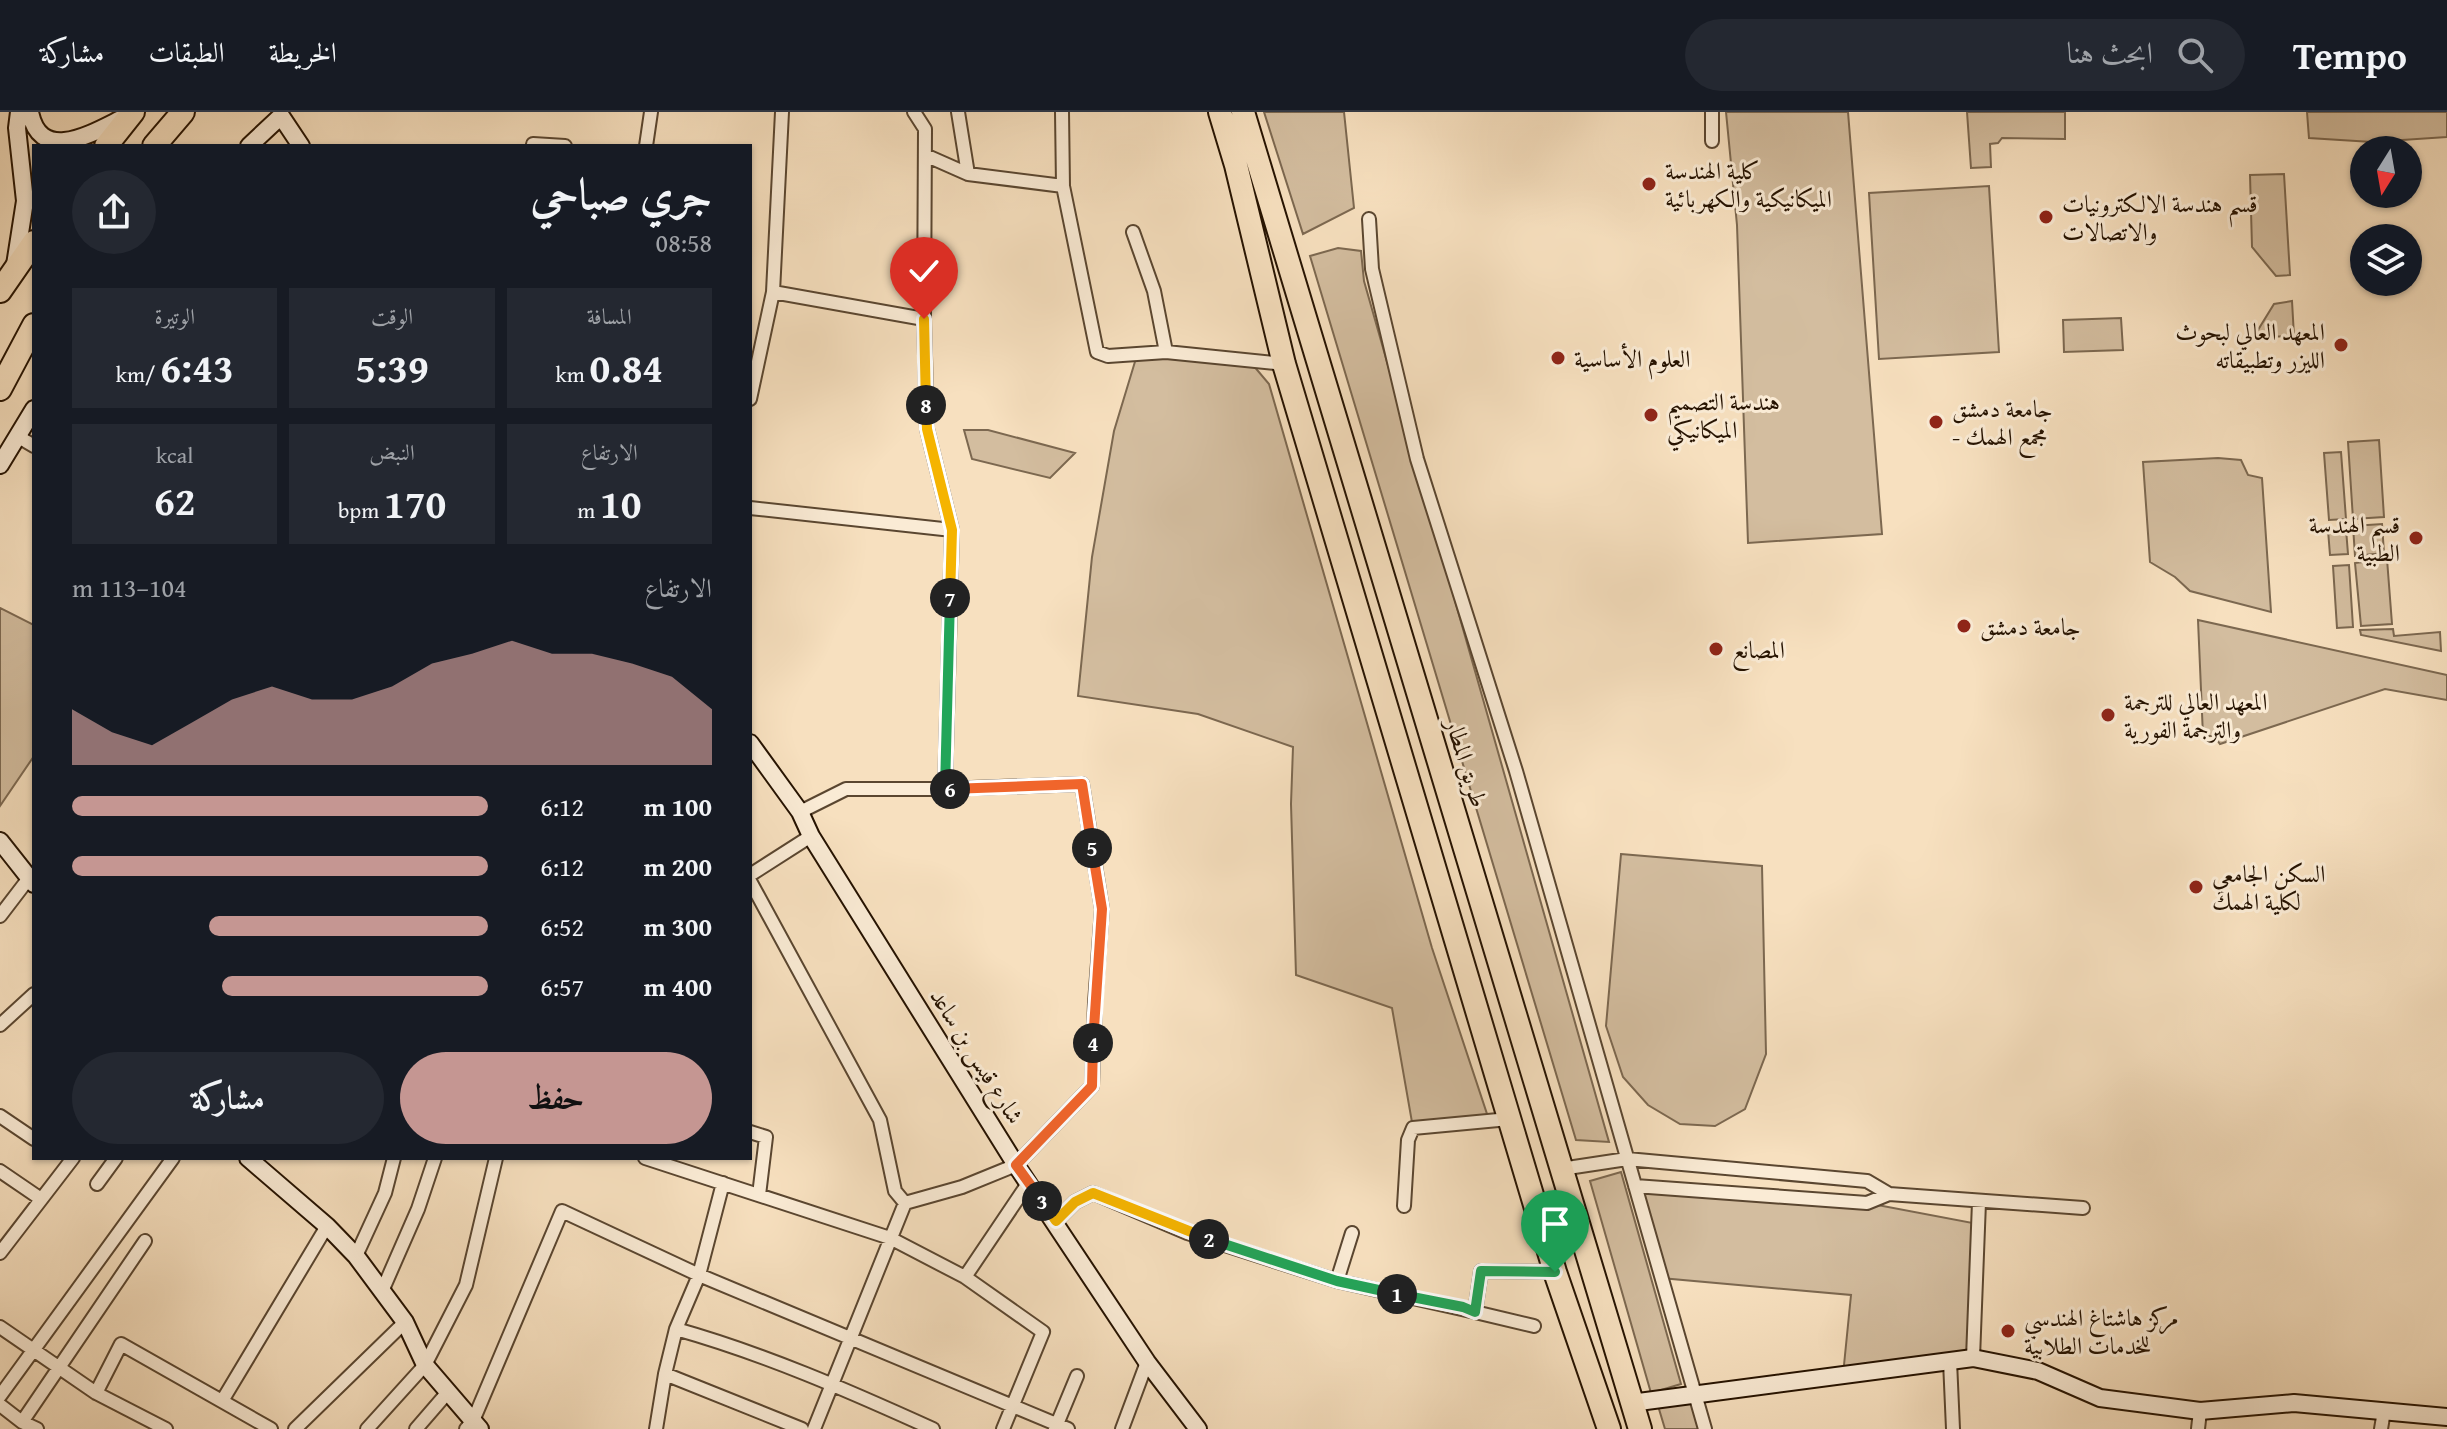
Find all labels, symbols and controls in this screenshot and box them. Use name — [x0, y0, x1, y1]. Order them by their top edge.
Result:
search box — [1685, 19, 2245, 91]
text: Tempo — [2293, 27, 2407, 83]
text: ابحث هنا — [2066, 30, 2153, 74]
text: مشاركة — [40, 31, 104, 72]
text: الطبقات — [148, 31, 225, 72]
text: الخريطة — [269, 31, 337, 72]
icon: search — [2173, 33, 2217, 77]
north arrow — [2350, 136, 2422, 208]
map controls — [2350, 136, 2422, 296]
place label: كلية الهندسة الميكانيكية والكهربائية — [1665, 153, 1832, 216]
text: جري صباحي — [530, 161, 712, 225]
button: share — [72, 170, 156, 254]
marker: كلية الهندسة الميكانيكية والكهربائية — [1640, 175, 1658, 193]
place label: قسم هندسة الالكترونيات والاتصالات — [2062, 186, 2258, 249]
marker: قسم هندسة الالكترونيات والاتصالات — [2037, 208, 2055, 226]
text: 08:58 — [656, 223, 712, 262]
button: layers — [2350, 224, 2422, 296]
pin — [890, 237, 958, 319]
icon: check — [902, 249, 946, 293]
text: الوتيرة — [154, 300, 195, 332]
text: الوقت — [371, 300, 413, 332]
text: المسافة — [587, 300, 632, 332]
place label: المعهد العالي لبحوث الليزر وتطبيقاته — [2175, 314, 2325, 377]
marker: المعهد العالي لبحوث الليزر وتطبيقاته — [2332, 336, 2350, 354]
text: 6:43 — [160, 338, 234, 397]
text: 5:39 — [355, 338, 429, 397]
text: 0.84 — [590, 338, 663, 397]
place label: العلوم الأساسية — [1574, 341, 1690, 380]
marker: العلوم الأساسية — [1549, 349, 1567, 367]
text: /km — [116, 358, 160, 390]
text: km — [556, 358, 590, 390]
place label: هندسة التصميم الميكانيكي — [1667, 384, 1780, 452]
pin: 8 — [906, 385, 946, 425]
text: 8 — [920, 389, 932, 421]
place label: جامعة دمشق - مجمع الهمك — [1952, 391, 2053, 459]
marker: هندسة التصميم الميكانيكي — [1642, 406, 1660, 424]
marker: جامعة دمشق - مجمع الهمك — [1927, 413, 1945, 431]
text: النبض — [369, 436, 415, 468]
text: الارتفاع — [581, 436, 638, 468]
text: kcal — [156, 439, 193, 471]
text: 62 — [154, 471, 195, 530]
text: 170 — [384, 474, 446, 533]
text: 10 — [600, 474, 641, 533]
text: bpm — [338, 494, 384, 526]
text: m — [577, 494, 600, 526]
place label: قسم الهندسة الطبية — [2309, 507, 2400, 570]
marker: قسم الهندسة الطبية — [2407, 529, 2425, 547]
text: 104–113 m — [72, 568, 186, 607]
text: الارتفاع — [645, 568, 712, 607]
pin: 7 — [930, 578, 970, 618]
text: 7 — [944, 582, 956, 614]
place label: جامعة دمشق — [1980, 609, 2081, 644]
marker: جامعة دمشق — [1955, 617, 1973, 635]
place label: المصانع — [1732, 632, 1785, 672]
marker: المصانع — [1707, 640, 1725, 658]
place label: المعهد العالي للترجمة والترجمة الفورية — [2124, 684, 2268, 747]
marker: المعهد العالي للترجمة والترجمة الفورية — [2099, 706, 2117, 724]
street label: طريق المطار — [1436, 712, 1497, 812]
pin: 6 — [930, 769, 970, 809]
text: 6 — [944, 773, 956, 805]
text: 6:12 — [540, 787, 584, 826]
text: 100 m — [644, 787, 712, 826]
pin: 5 — [1072, 828, 1112, 868]
text: 5 — [1086, 832, 1098, 864]
text: 6:12 — [540, 847, 584, 886]
text: 200 m — [644, 847, 712, 886]
place label: السكن الجامعي لكلية الهمك — [2212, 856, 2326, 919]
marker: السكن الجامعي لكلية الهمك — [2187, 878, 2205, 896]
text: 6:52 — [540, 907, 584, 946]
text: 300 m — [644, 907, 712, 946]
text: 6:57 — [540, 967, 584, 1006]
text: 400 m — [644, 967, 712, 1006]
street label: شارع قيس بن ساعد — [919, 981, 1033, 1132]
pin: 4 — [1073, 1023, 1113, 1063]
text: 4 — [1087, 1027, 1099, 1059]
button: مشاركة — [72, 1052, 384, 1144]
button: حفظ — [400, 1052, 712, 1144]
pin: 3 — [1022, 1181, 1062, 1221]
text: 3 — [1036, 1185, 1048, 1217]
pin — [1521, 1190, 1589, 1272]
icon: arrive — [1533, 1202, 1577, 1246]
pin: 2 — [1189, 1219, 1229, 1259]
text: 2 — [1203, 1223, 1215, 1255]
pin: 1 — [1377, 1274, 1417, 1314]
text: 1 — [1391, 1278, 1403, 1310]
place label: مركز هاشتاغ الهندسي للخدمات الطلابية — [2024, 1300, 2179, 1363]
marker: مركز هاشتاغ الهندسي للخدمات الطلابية — [1999, 1322, 2017, 1340]

